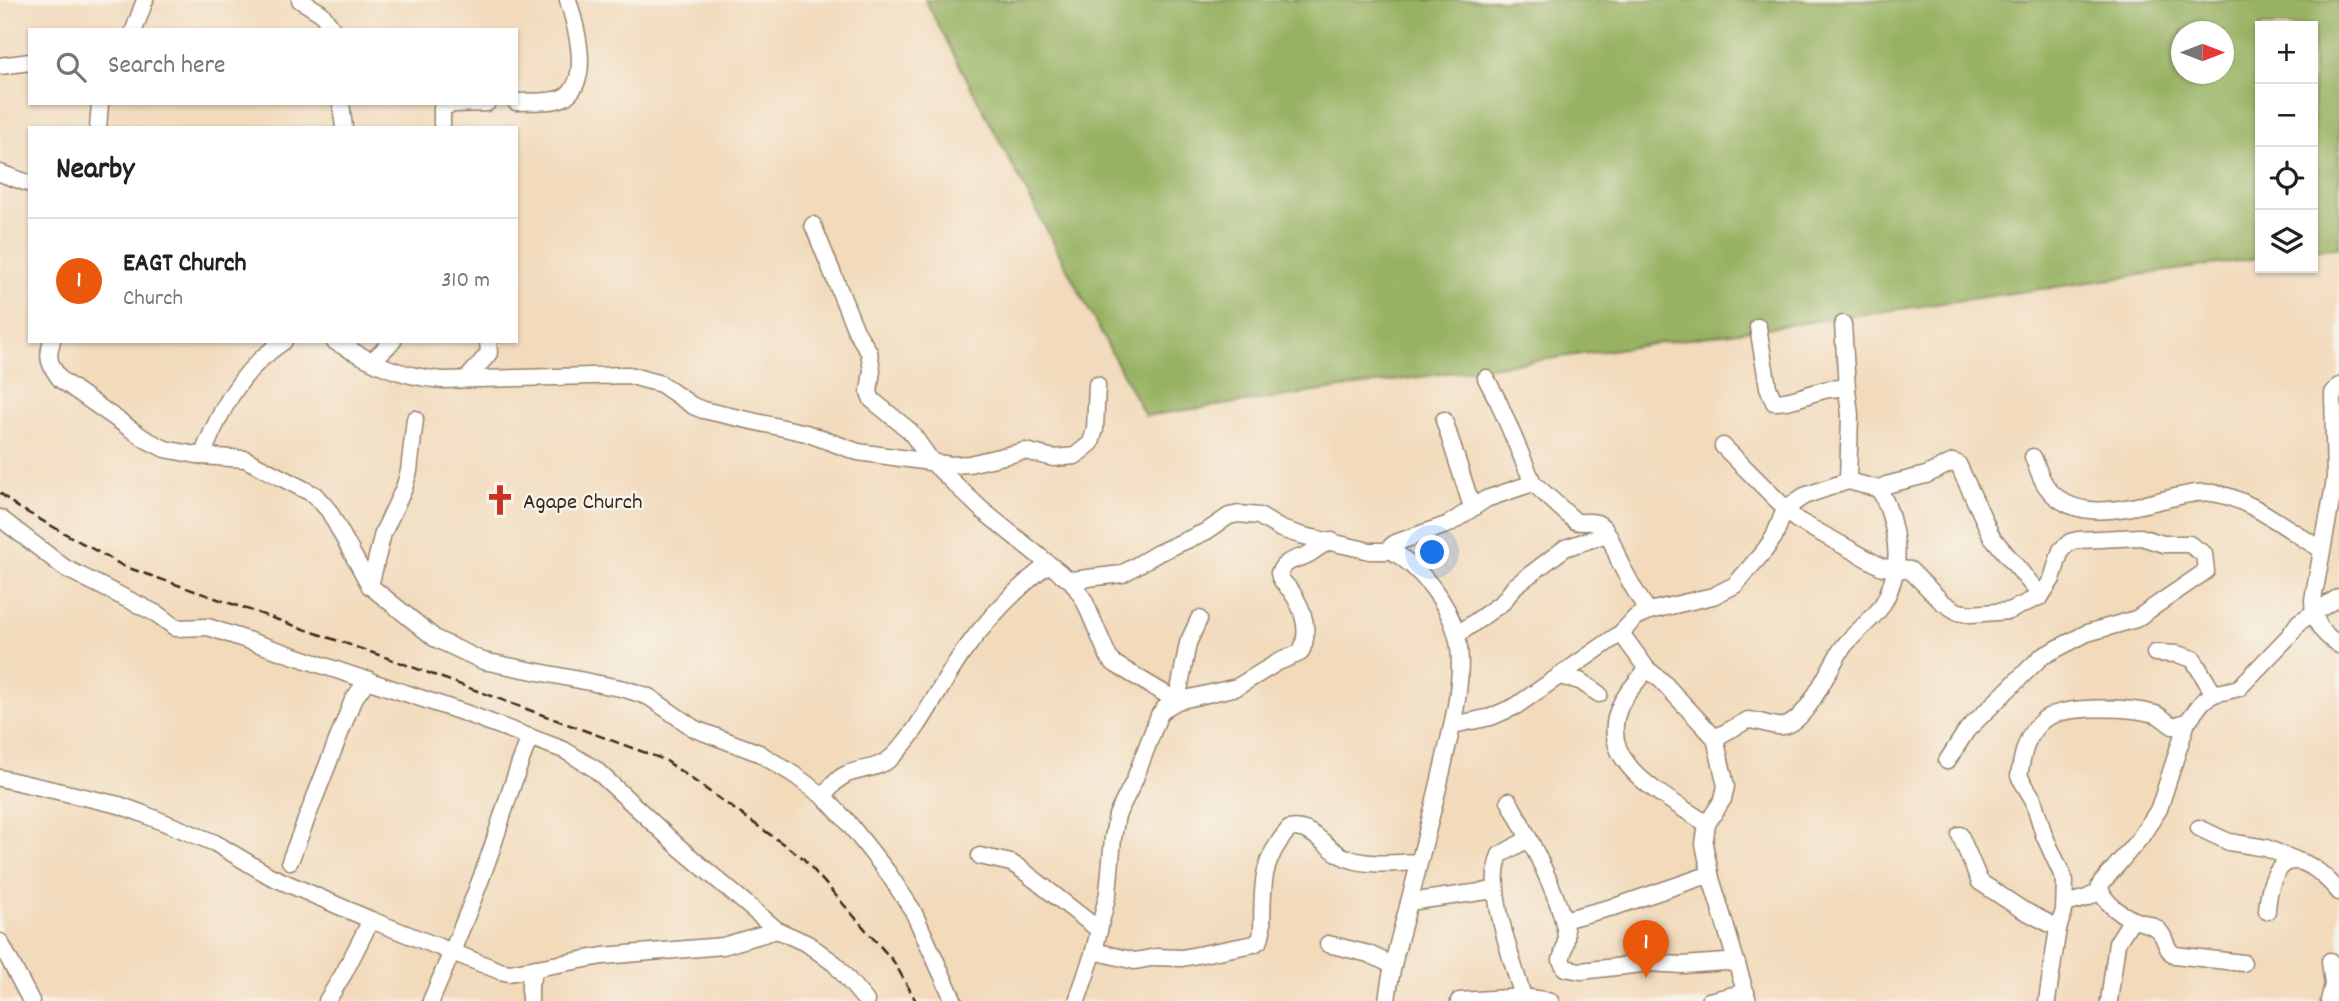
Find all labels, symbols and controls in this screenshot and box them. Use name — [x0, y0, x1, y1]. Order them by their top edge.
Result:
north arrow — [2171, 21, 2234, 84]
map controls — [2255, 21, 2318, 273]
button: + — [2255, 21, 2318, 84]
search box — [28, 28, 518, 105]
icon: search — [52, 48, 90, 86]
text: Search here — [108, 48, 226, 85]
button: − — [2255, 84, 2318, 147]
button: locate — [2255, 147, 2318, 210]
text: Nearby — [56, 150, 134, 193]
button: layers — [2255, 210, 2318, 273]
text: EAGT Church — [123, 246, 246, 283]
text: 1 — [76, 265, 82, 298]
text: 310 m — [441, 265, 490, 298]
text: Church — [123, 283, 183, 316]
church icon: Agape Church — [483, 483, 517, 517]
place label: Agape Church — [523, 487, 643, 520]
your location — [1415, 535, 1449, 569]
pin: 1 — [1623, 920, 1669, 978]

